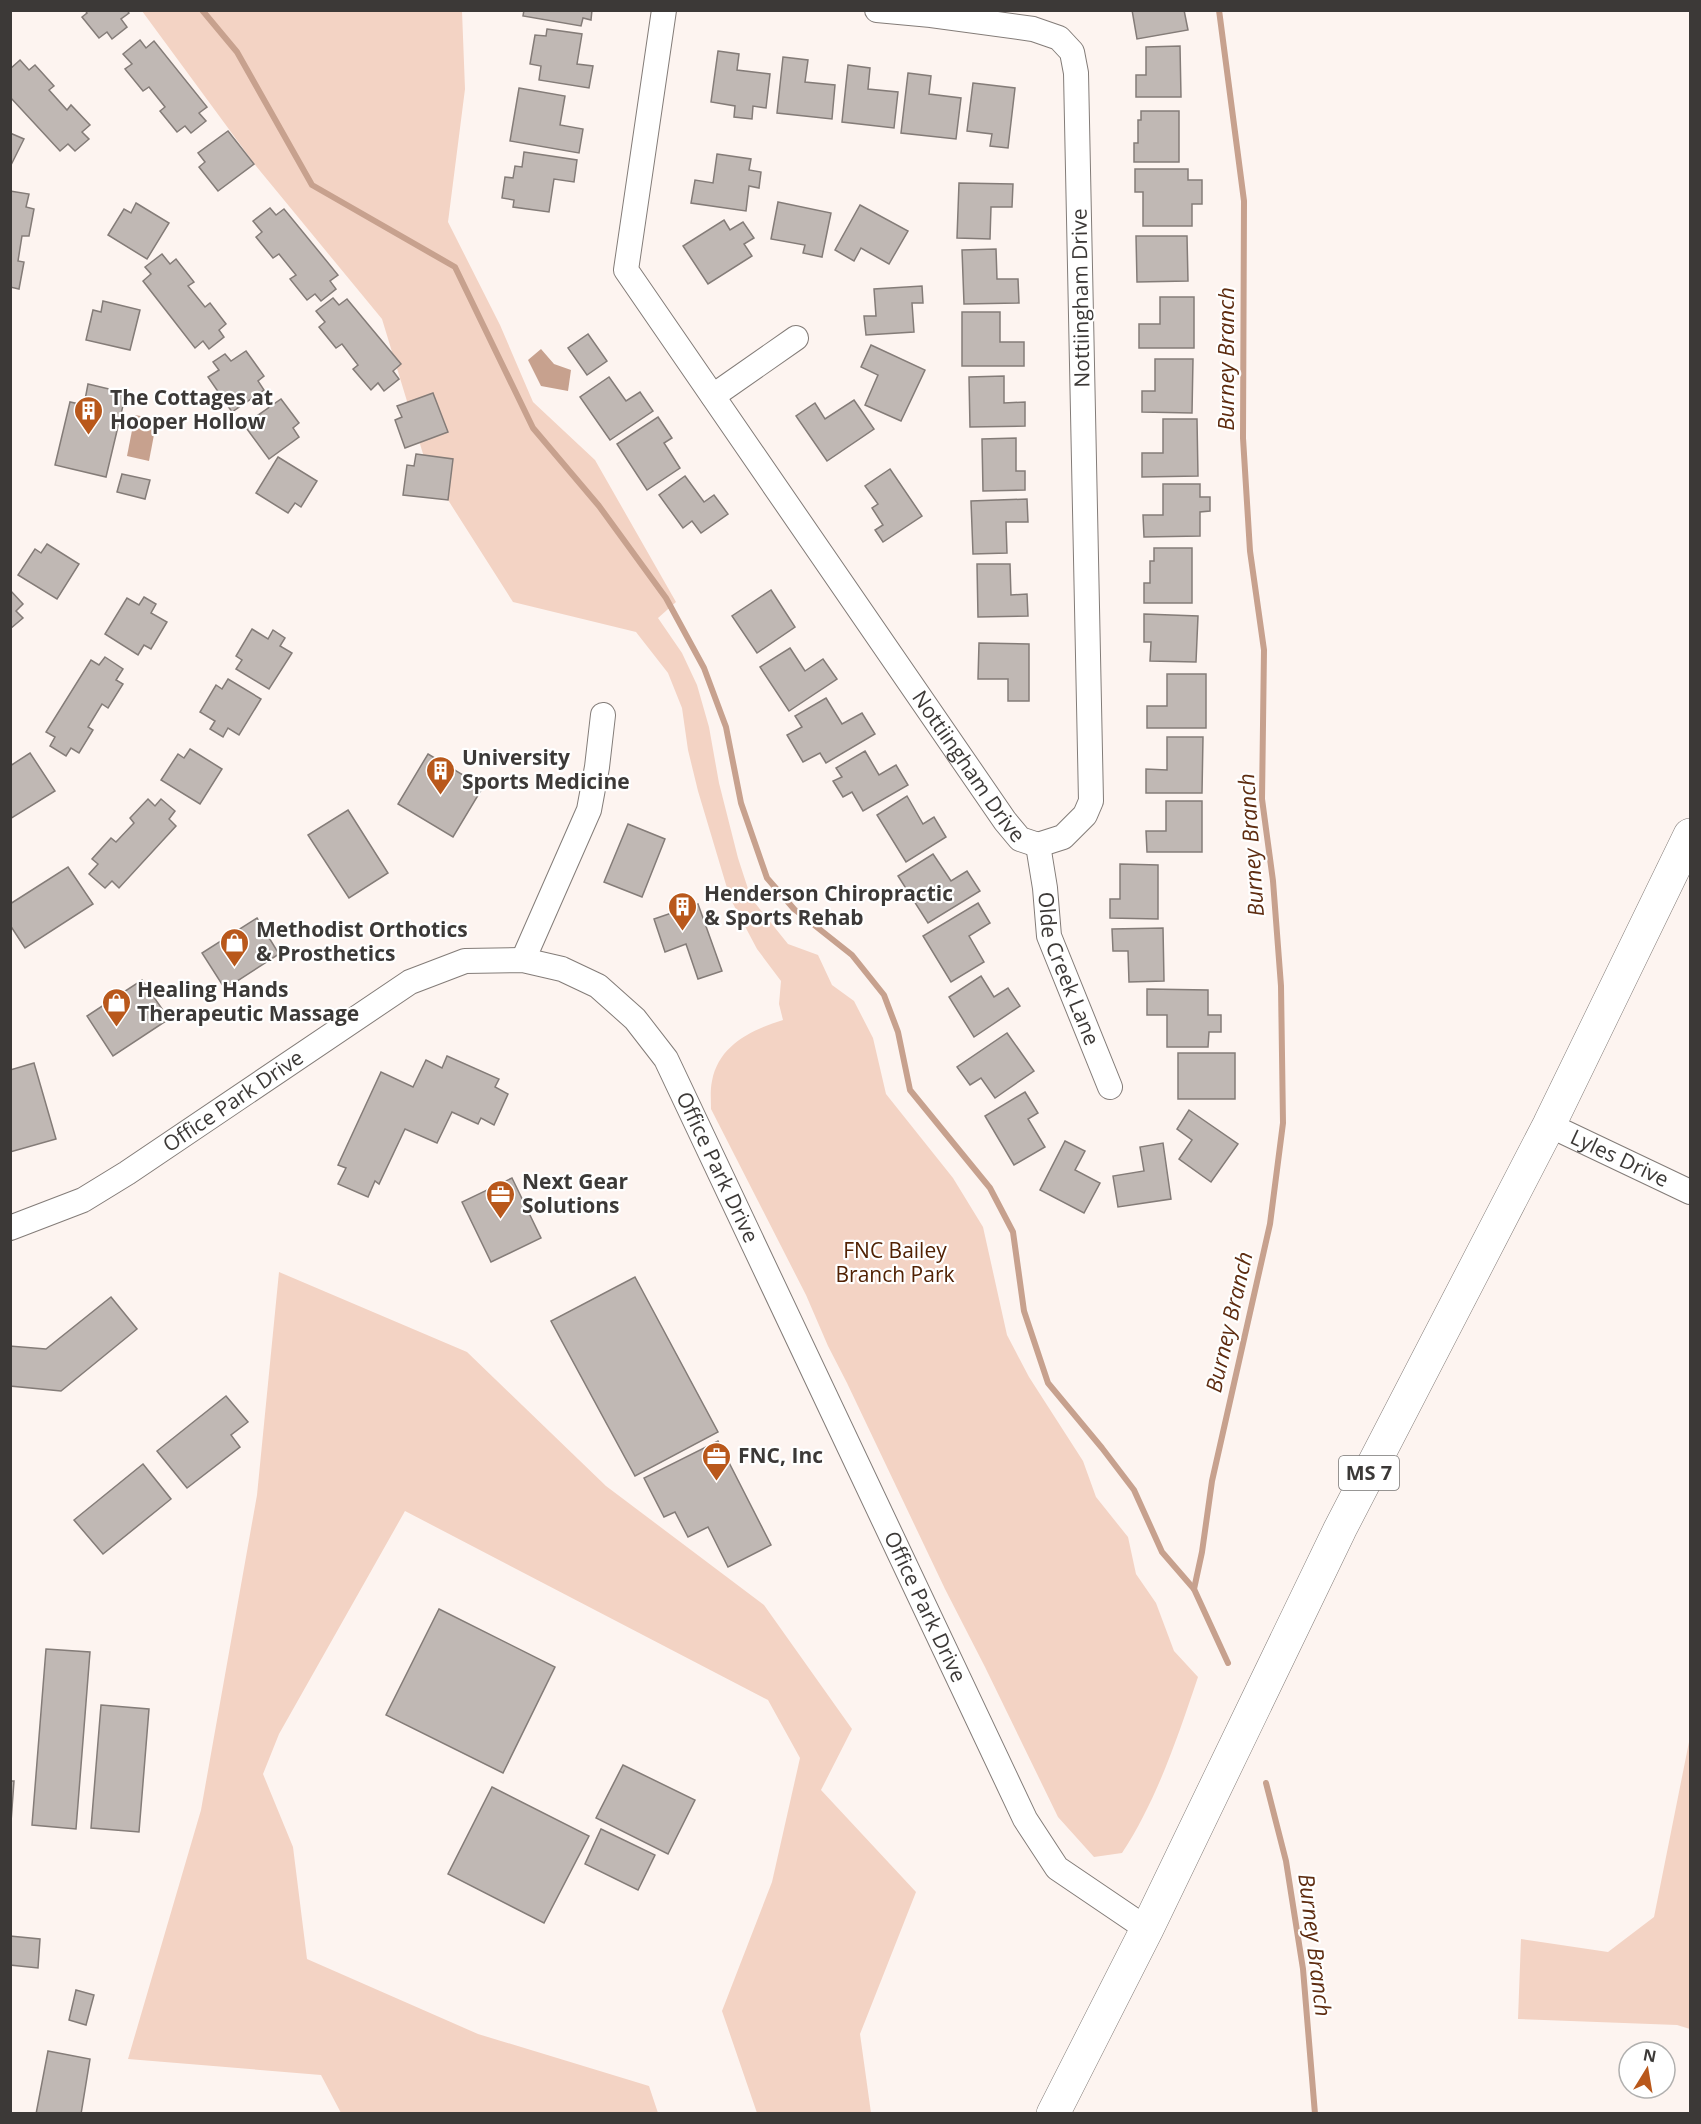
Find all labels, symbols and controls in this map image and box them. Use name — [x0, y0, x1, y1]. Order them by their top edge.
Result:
street label: Nottiingham Drive — [1064, 208, 1096, 388]
water label: Burney Branch — [1210, 287, 1240, 431]
place label: The Cottages at Hooper Hollow — [110, 383, 273, 435]
building icon: The Cottages at Hooper Hollow — [73, 394, 105, 436]
street label: Nottiingham Drive — [906, 685, 1032, 848]
place label: University Sports Medicine — [462, 743, 630, 795]
building icon: University Sports Medicine — [425, 754, 457, 796]
water label: Burney Branch — [1230, 772, 1270, 918]
place label: Henderson Chiropractic & Sports Rehab — [704, 879, 953, 931]
building icon: Henderson Chiropractic & Sports Rehab — [667, 890, 699, 932]
street label: Olde Creek Lane — [1032, 891, 1107, 1049]
place label: Methodist Orthotics & Prosthetics — [256, 915, 468, 967]
shop icon: Methodist Orthotics & Prosthetics — [219, 926, 251, 968]
place label: Healing Hands Therapeutic Massage — [137, 975, 359, 1027]
shop icon: Healing Hands Therapeutic Massage — [100, 986, 132, 1028]
street label: Office Park Drive — [157, 1043, 308, 1158]
street label: Office Park Drive — [670, 1087, 766, 1247]
street label: Lyles Drive — [1566, 1122, 1674, 1193]
place label: Next Gear Solutions — [522, 1167, 628, 1219]
office icon: Next Gear Solutions — [485, 1178, 517, 1220]
park label: FNC Bailey Branch Park — [835, 1236, 955, 1288]
water label: Burney Branch — [1197, 1248, 1259, 1395]
office icon: FNC, Inc — [701, 1440, 733, 1482]
place label: FNC, Inc — [738, 1441, 823, 1469]
road number: MS 7 — [1339, 1456, 1399, 1490]
street label: Office Park Drive — [878, 1526, 973, 1687]
water label: Burney Branch — [1292, 1872, 1340, 2018]
north arrow — [1617, 2040, 1677, 2100]
text: N — [1641, 2043, 1658, 2067]

